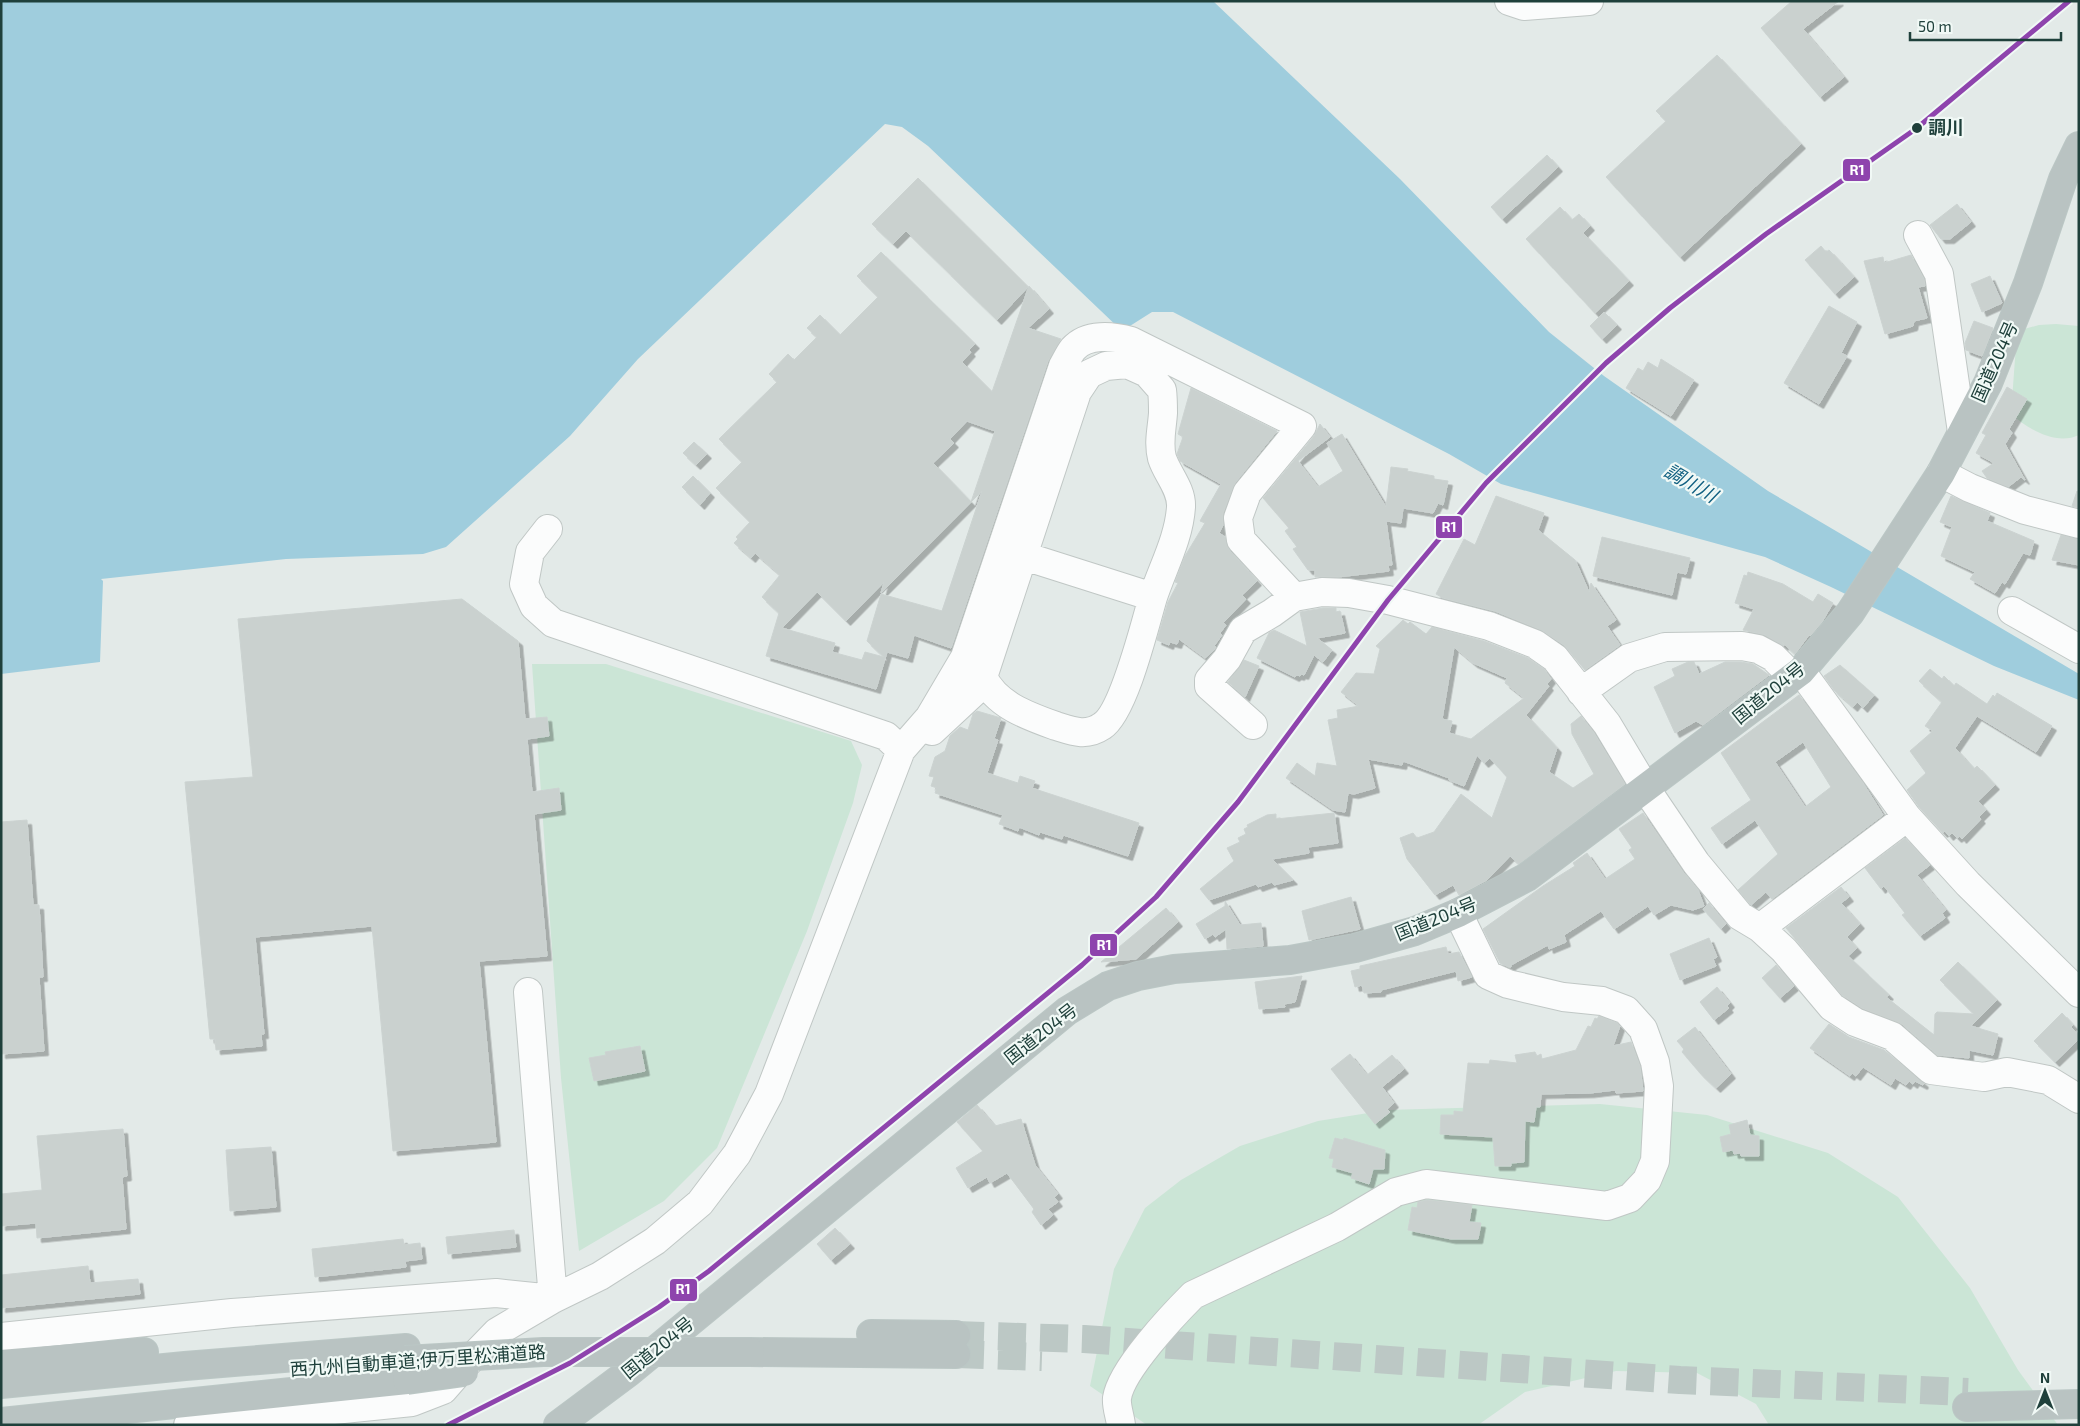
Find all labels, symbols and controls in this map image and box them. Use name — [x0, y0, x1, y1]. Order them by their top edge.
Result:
scale bar — [1910, 10, 2061, 42]
text: 50 m — [1918, 17, 1952, 35]
place label: 調川 — [1928, 116, 1964, 138]
marker: 調川 — [1910, 121, 1924, 135]
line badge: R1 — [1842, 158, 1871, 182]
text: R1 — [1849, 161, 1865, 178]
street label: 国道204号 — [1967, 318, 2022, 405]
water label: 調川川 — [1661, 458, 1723, 508]
line badge: R1 — [1435, 515, 1463, 539]
text: R1 — [1441, 518, 1457, 535]
street label: 国道204号 — [1728, 657, 1809, 728]
street label: 国道204号 — [1392, 892, 1480, 944]
line badge: R1 — [1089, 933, 1118, 957]
text: R1 — [1096, 936, 1112, 953]
street label: 国道204号 — [1000, 998, 1081, 1068]
line badge: R1 — [669, 1278, 698, 1302]
text: R1 — [675, 1280, 691, 1297]
street label: 国道204号 — [617, 1312, 698, 1383]
street label: 西九州自動車道;伊万里松浦道路 — [289, 1340, 547, 1380]
north arrow — [2020, 1366, 2070, 1416]
text: N — [2040, 1369, 2050, 1386]

